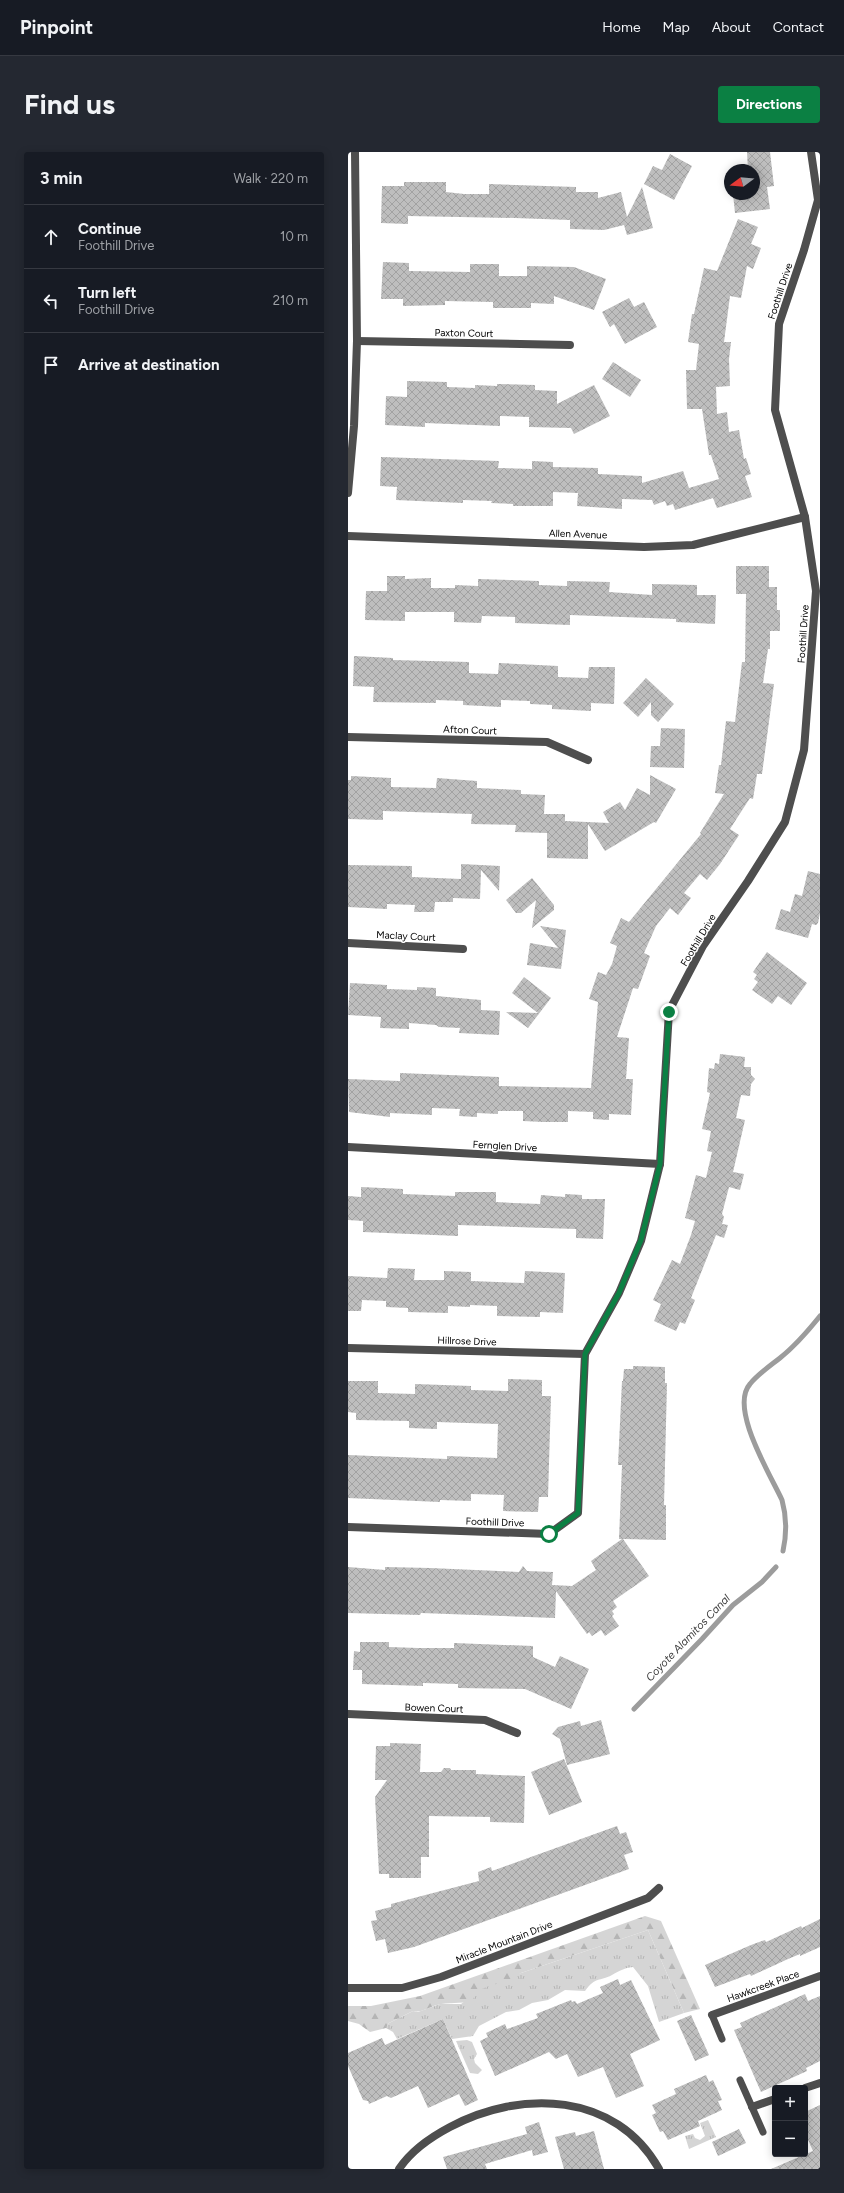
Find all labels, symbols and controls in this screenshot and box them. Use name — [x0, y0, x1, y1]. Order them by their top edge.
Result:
text: Pinpoint — [20, 16, 93, 39]
text: Home — [602, 19, 641, 36]
text: Map — [663, 19, 690, 36]
text: About — [712, 19, 751, 36]
text: Contact — [773, 19, 824, 36]
button: Directions — [718, 86, 820, 123]
text: Find us — [24, 87, 115, 121]
north arrow — [724, 164, 760, 200]
text: 3 min — [40, 168, 82, 188]
text: Walk · 220 m — [233, 171, 308, 186]
text: Continue — [78, 220, 141, 238]
icon: ahead — [40, 226, 62, 248]
text: 10 m — [280, 229, 308, 244]
text: Foothill Drive — [78, 238, 154, 253]
street label: Foothill Drive — [765, 261, 795, 321]
text: Turn left — [78, 284, 136, 302]
icon: left — [40, 290, 62, 312]
text: 210 m — [273, 293, 308, 308]
text: Foothill Drive — [78, 302, 154, 317]
street label: Paxton Court — [434, 326, 494, 340]
icon: arrive — [40, 354, 62, 376]
text: Arrive at destination — [78, 356, 219, 374]
street label: Allen Avenue — [549, 526, 608, 542]
street label: Foothill Drive — [794, 604, 812, 664]
street label: Afton Court — [443, 723, 497, 737]
street label: Foothill Drive — [677, 911, 719, 968]
street label: Maclay Court — [376, 928, 436, 944]
route end — [660, 1003, 678, 1021]
street label: Fernglen Drive — [472, 1138, 538, 1154]
street label: Hillrose Drive — [437, 1333, 497, 1349]
street label: Foothill Drive — [465, 1514, 525, 1530]
route start — [540, 1525, 558, 1543]
water label: Coyote Alamitos Canal — [643, 1592, 733, 1684]
street label: Bowen Court — [404, 1700, 464, 1716]
street label: Miracle Mountain Drive — [454, 1917, 555, 1966]
street label: Hawkcreek Place — [725, 1967, 801, 2005]
map controls — [772, 2085, 808, 2157]
button: + — [772, 2085, 808, 2121]
button: − — [772, 2121, 808, 2157]

